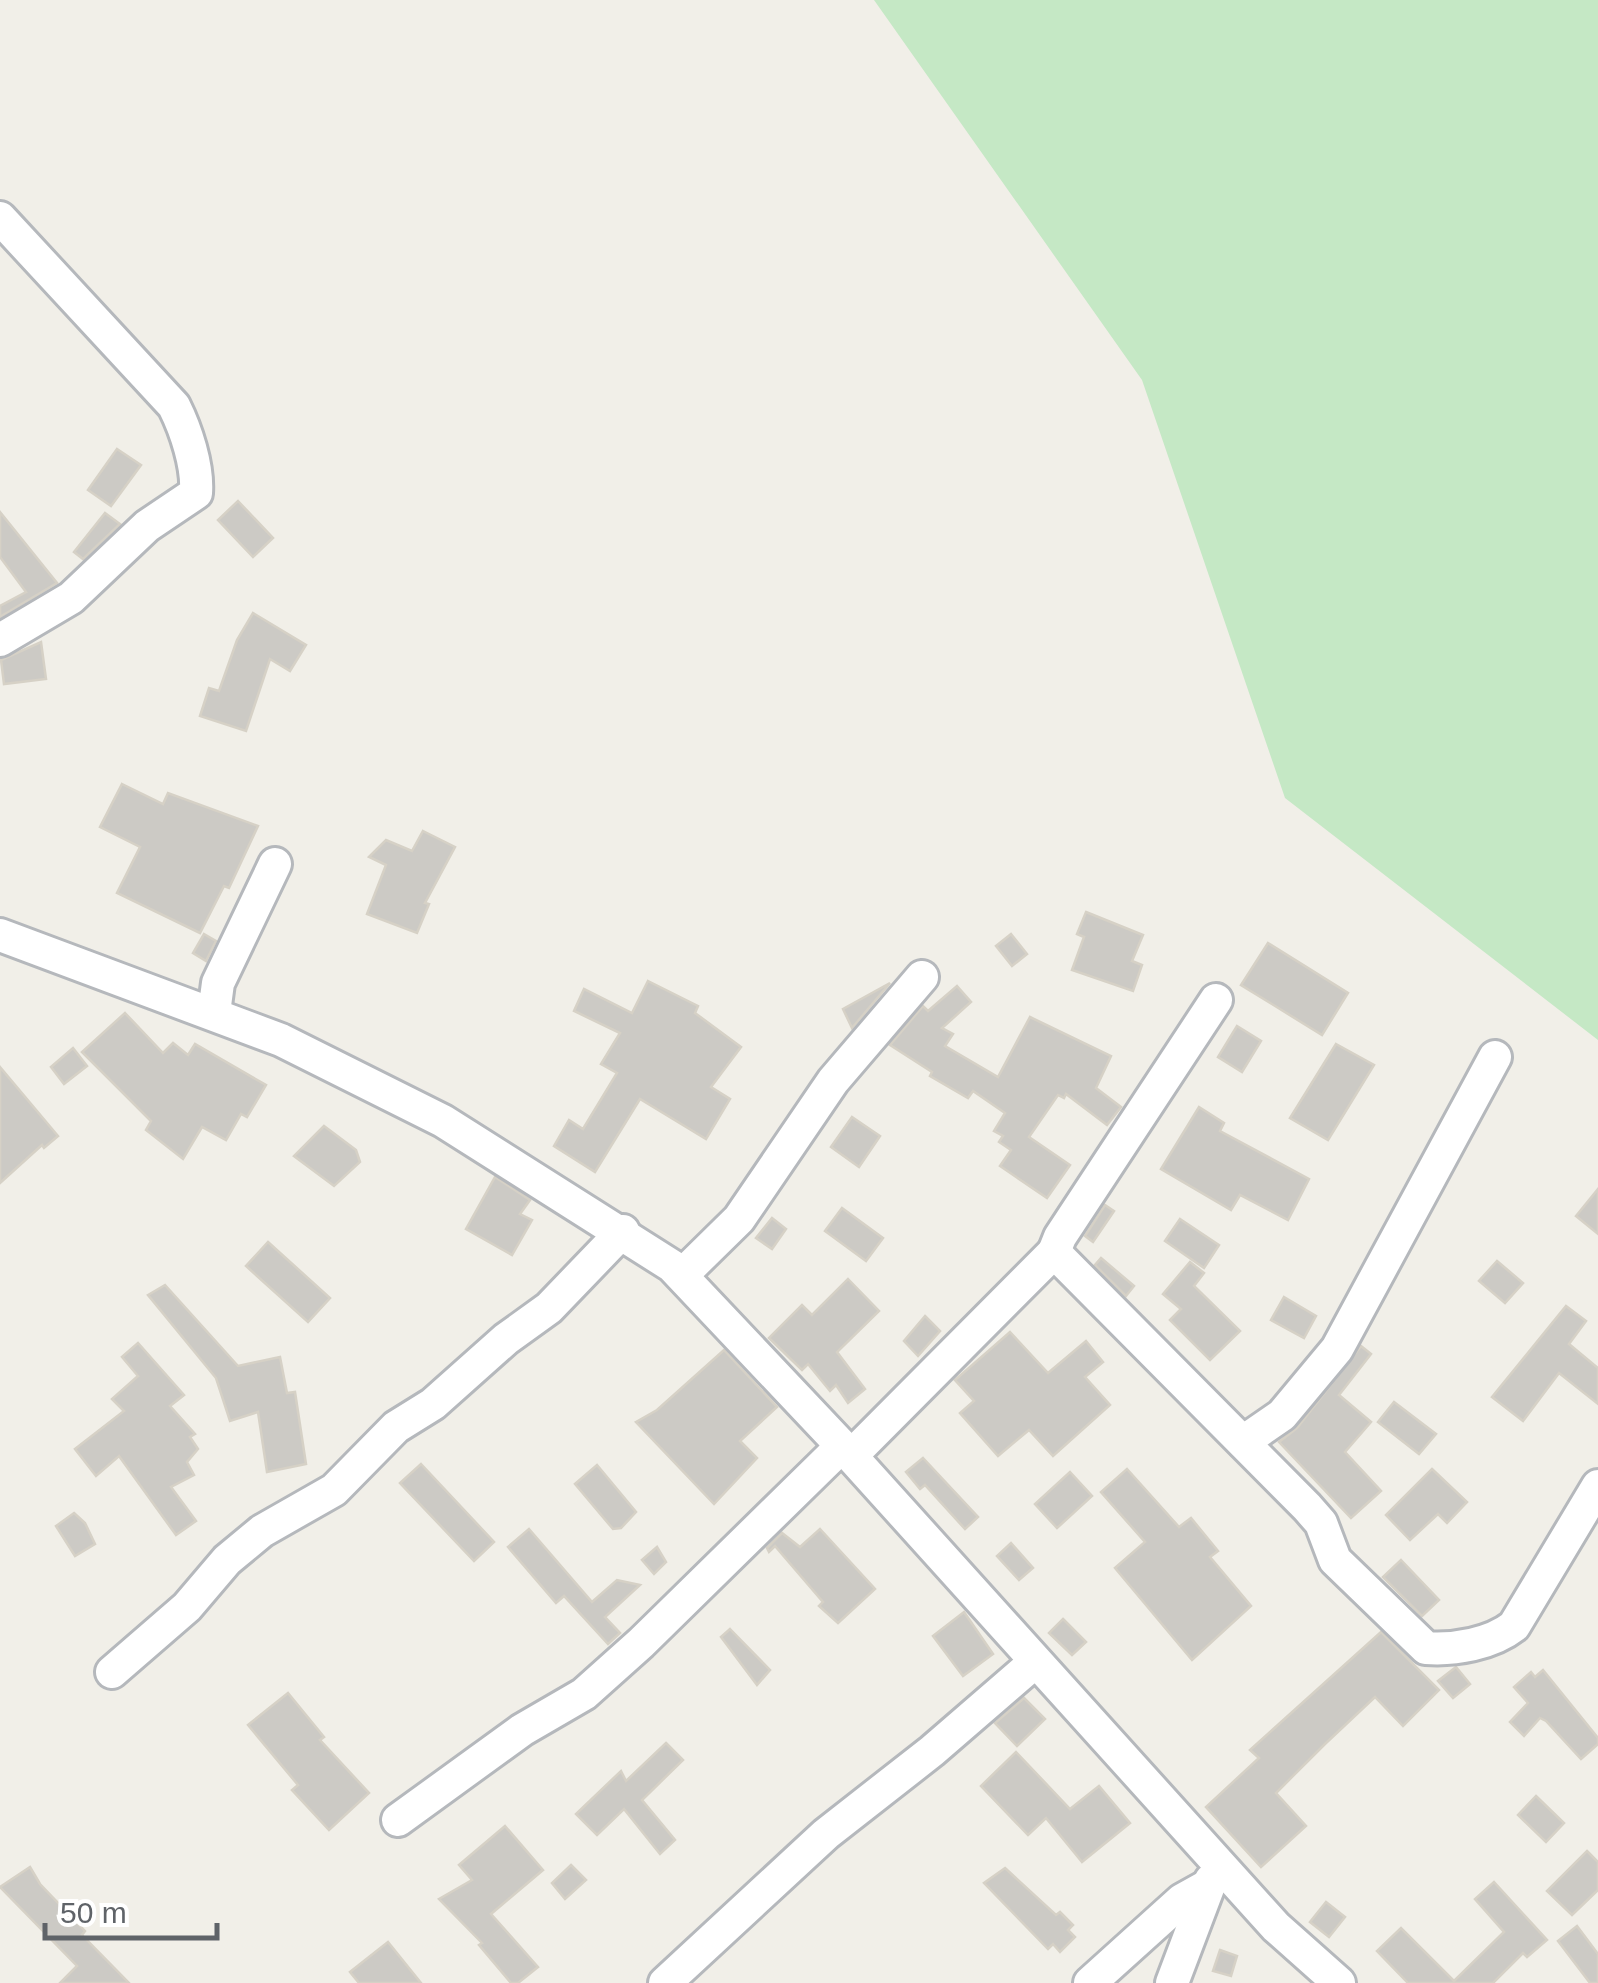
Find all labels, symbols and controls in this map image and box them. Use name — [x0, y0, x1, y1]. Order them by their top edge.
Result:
scale bar — [45, 1878, 218, 1940]
text: 50 m — [60, 1896, 127, 1929]

